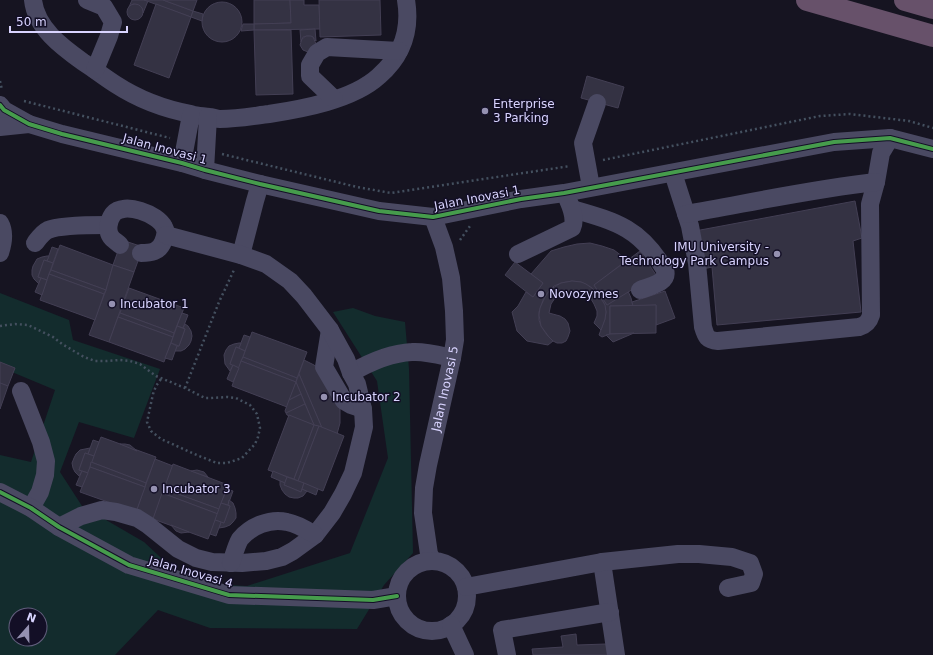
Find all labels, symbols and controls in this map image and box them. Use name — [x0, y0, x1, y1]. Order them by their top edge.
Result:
scale bar — [10, 8, 127, 34]
text: 50 m — [16, 15, 47, 29]
place label: Enterprise 3 Parking — [493, 97, 555, 125]
marker: Enterprise 3 Parking — [480, 106, 490, 116]
street label: Jalan Inovasi 1 — [120, 131, 209, 167]
street label: Jalan Inovasi 1 — [432, 183, 521, 213]
place label: IMU University - Technology Park Campus — [618, 240, 769, 268]
marker: IMU University - Technology Park Campus — [772, 249, 782, 259]
place label: Novozymes — [549, 287, 619, 301]
marker: Novozymes — [536, 289, 546, 299]
place label: Incubator 1 — [120, 297, 189, 311]
marker: Incubator 1 — [107, 299, 117, 309]
street label: Jalan Inovasi 5 — [429, 345, 461, 434]
place label: Incubator 2 — [332, 390, 401, 404]
marker: Incubator 2 — [319, 392, 329, 402]
place label: Incubator 3 — [162, 482, 231, 496]
marker: Incubator 3 — [149, 484, 159, 494]
street label: Jalan Inovasi 4 — [146, 553, 235, 591]
north arrow — [8, 607, 48, 647]
text: N — [25, 610, 38, 626]

